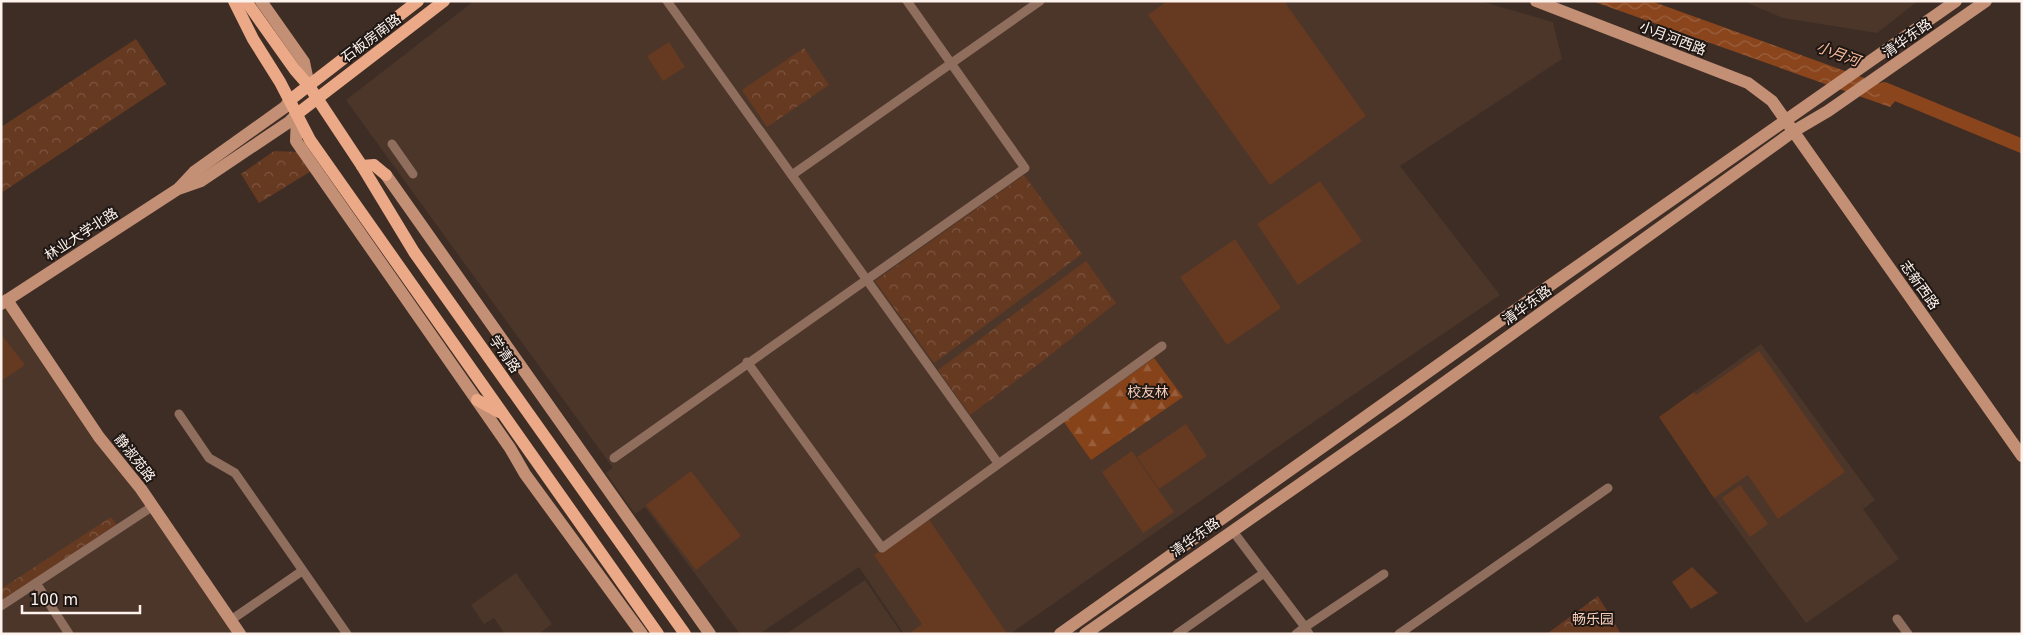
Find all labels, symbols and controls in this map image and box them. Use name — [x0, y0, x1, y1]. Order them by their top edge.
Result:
street label: 石板房南路 — [338, 11, 404, 65]
street label: 清华东路 — [1879, 15, 1935, 61]
street label: 小月河西路 — [1637, 18, 1709, 58]
water label: 小月河 — [1814, 38, 1865, 71]
street label: 林业大学北路 — [41, 204, 121, 264]
street label: 志新西路 — [1897, 257, 1943, 313]
street label: 清华东路 — [1500, 282, 1554, 328]
street label: 学清路 — [486, 332, 524, 376]
park label: 校友林 — [1127, 384, 1169, 400]
street label: 静淑苑路 — [111, 431, 159, 485]
street label: 清华东路 — [1167, 514, 1223, 560]
scale bar — [22, 582, 140, 614]
text: 100 m — [30, 591, 78, 609]
park label: 畅乐园 — [1572, 611, 1614, 627]

